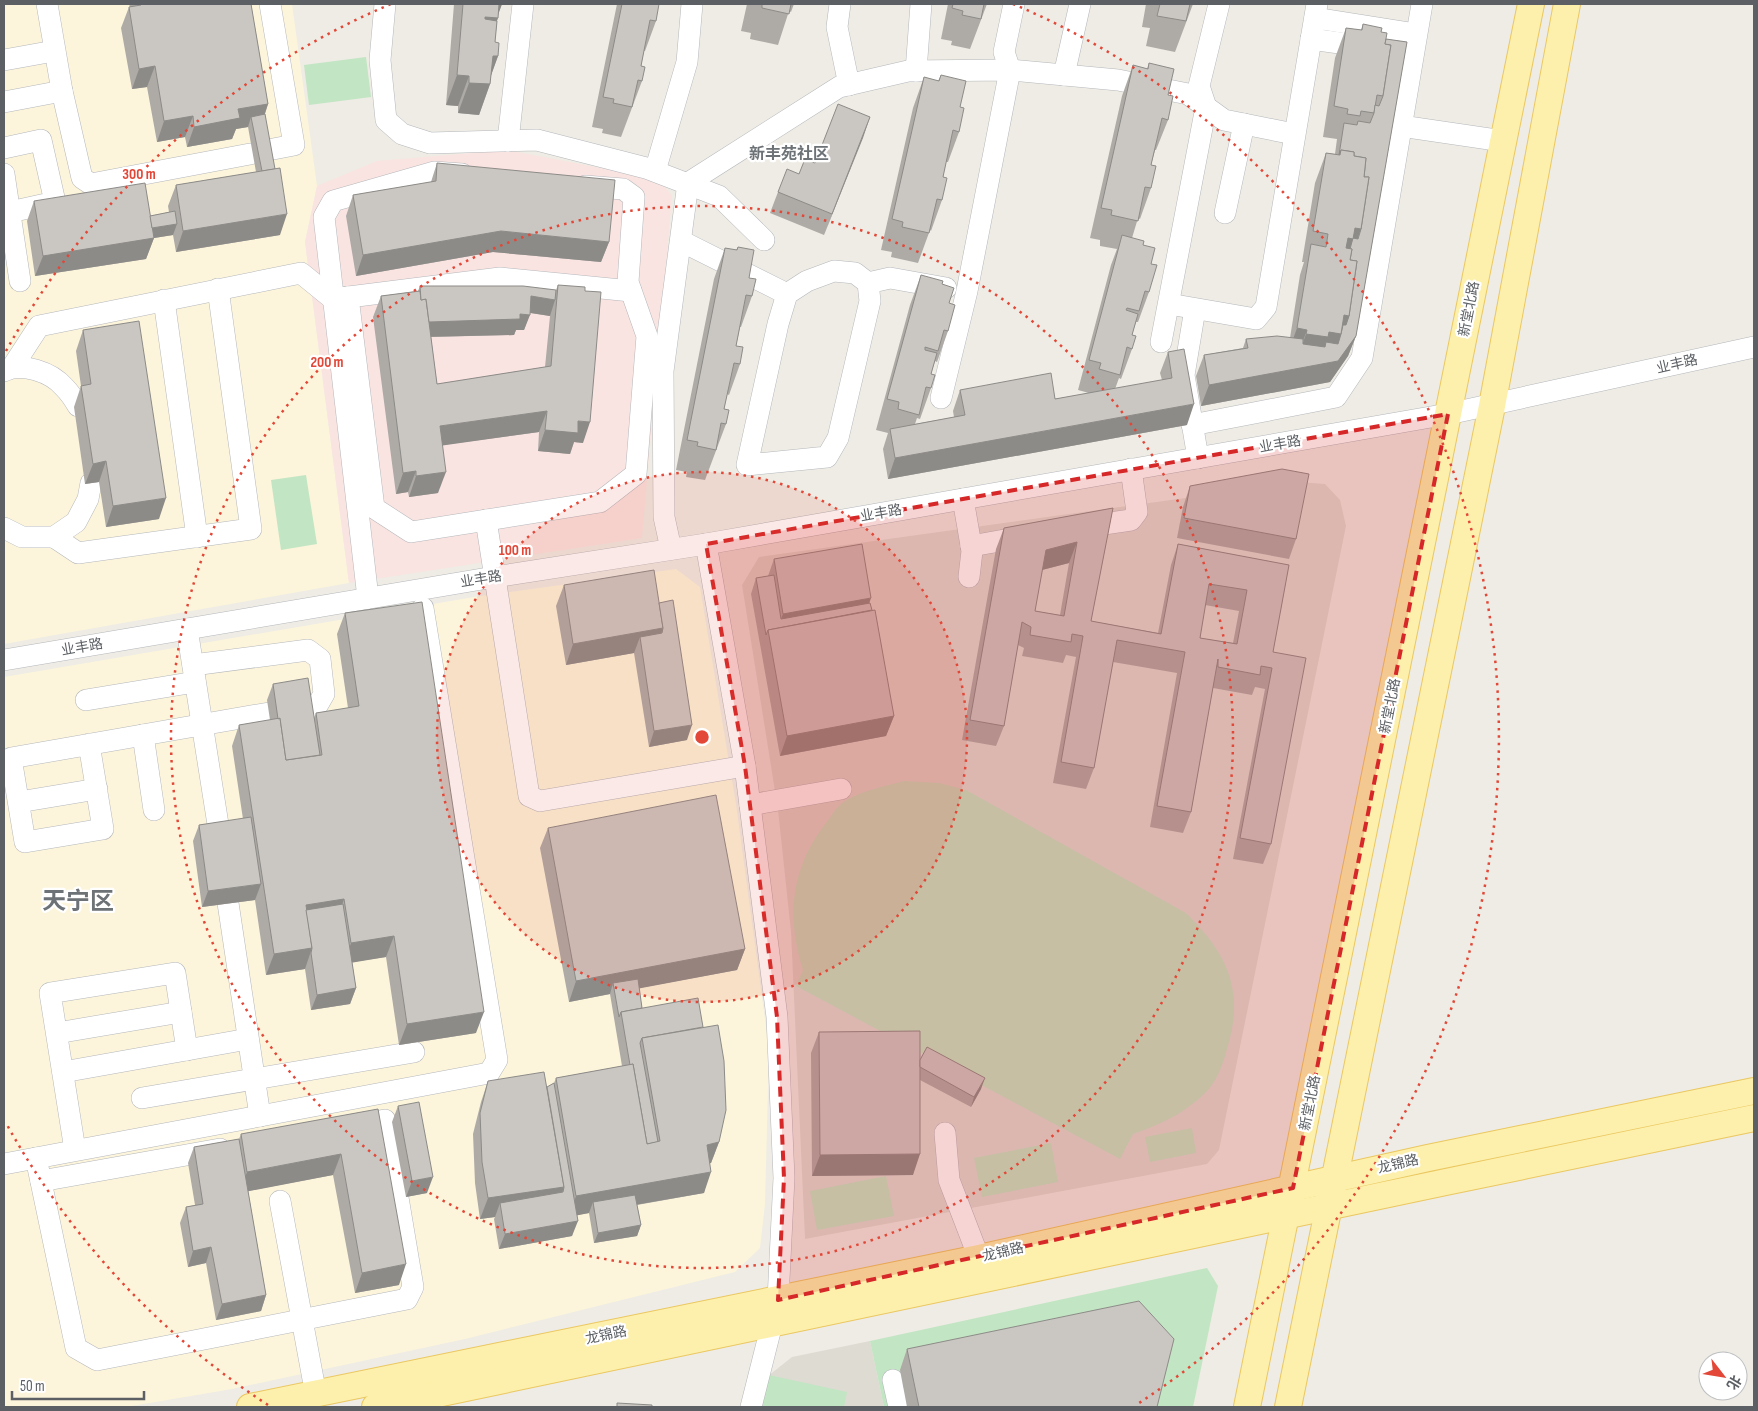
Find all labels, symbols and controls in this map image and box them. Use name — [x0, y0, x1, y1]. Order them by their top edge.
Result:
district label: 新丰苑社区 — [749, 144, 829, 164]
text: 300 m — [122, 165, 156, 184]
street label: 新堂北路 — [1455, 280, 1483, 338]
street label: 业丰路 — [1655, 351, 1699, 377]
text: 200 m — [310, 353, 344, 372]
street label: 业丰路 — [1258, 432, 1302, 456]
street label: 业丰路 — [859, 501, 903, 525]
text: 100 m — [499, 541, 531, 560]
street label: 业丰路 — [459, 567, 503, 591]
street label: 业丰路 — [60, 635, 104, 659]
street label: 新堂北路 — [1376, 677, 1404, 735]
centre of rings — [693, 728, 711, 746]
district label: 天宁区 — [42, 887, 114, 916]
street label: 新堂北路 — [1296, 1074, 1324, 1132]
street label: 龙锦路 — [1376, 1151, 1420, 1177]
street label: 龙锦路 — [981, 1239, 1025, 1265]
street label: 龙锦路 — [584, 1322, 628, 1348]
north arrow — [1698, 1351, 1748, 1401]
scale bar — [12, 1368, 145, 1400]
text: 北 — [1723, 1372, 1745, 1393]
text: 50 m — [20, 1377, 45, 1396]

